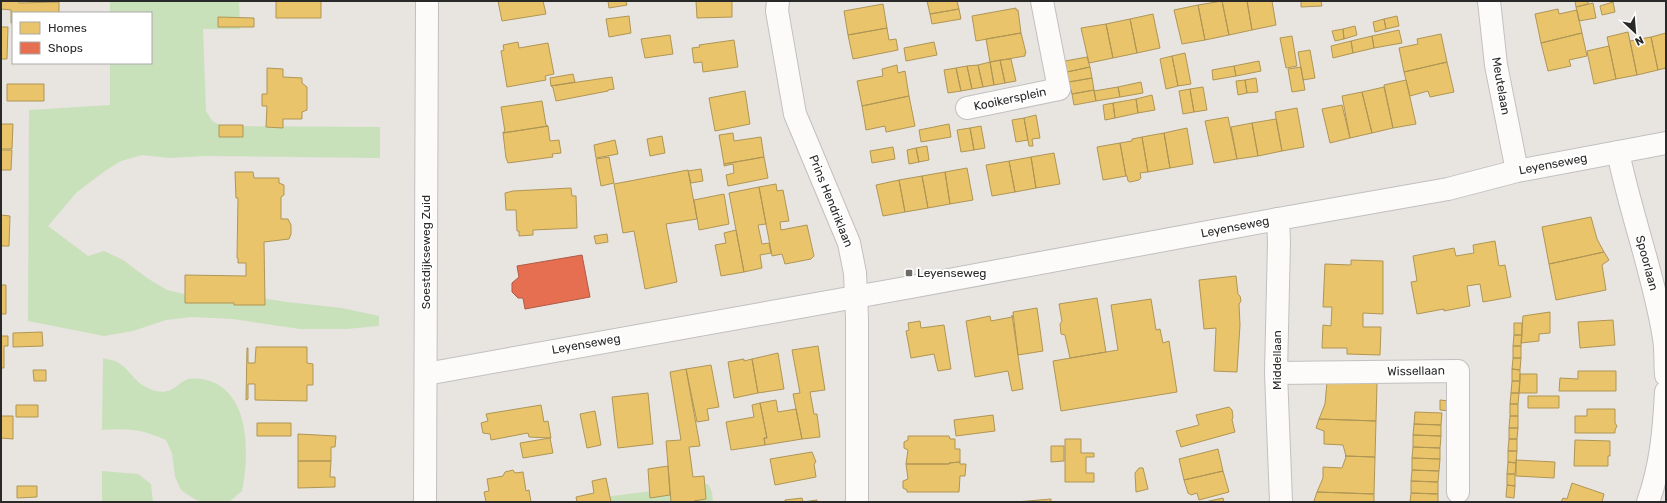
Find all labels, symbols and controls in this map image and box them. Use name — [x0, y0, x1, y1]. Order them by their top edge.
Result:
legend — [12, 12, 152, 64]
north arrow — [1615, 12, 1655, 52]
text: Homes — [48, 21, 87, 35]
text: N — [1633, 33, 1646, 48]
text: Shops — [48, 41, 83, 55]
street label: Meutelaan — [1489, 56, 1513, 116]
street label: Kooikersplein — [972, 84, 1048, 114]
street label: Leyenseweg — [1518, 150, 1588, 178]
street label: Prins Hendriklaan — [806, 153, 856, 249]
street label: Soestdijkseweg Zuid — [419, 195, 433, 309]
street label: Leyenseweg — [1200, 213, 1270, 241]
street label: Spoorlaan — [1633, 234, 1661, 292]
place label: Leyenseweg — [917, 266, 987, 280]
marker: Leyenseweg — [904, 268, 914, 278]
street label: Middellaan — [1270, 330, 1284, 390]
street label: Leyenseweg — [551, 331, 621, 357]
street label: Wissellaan — [1387, 363, 1445, 379]

